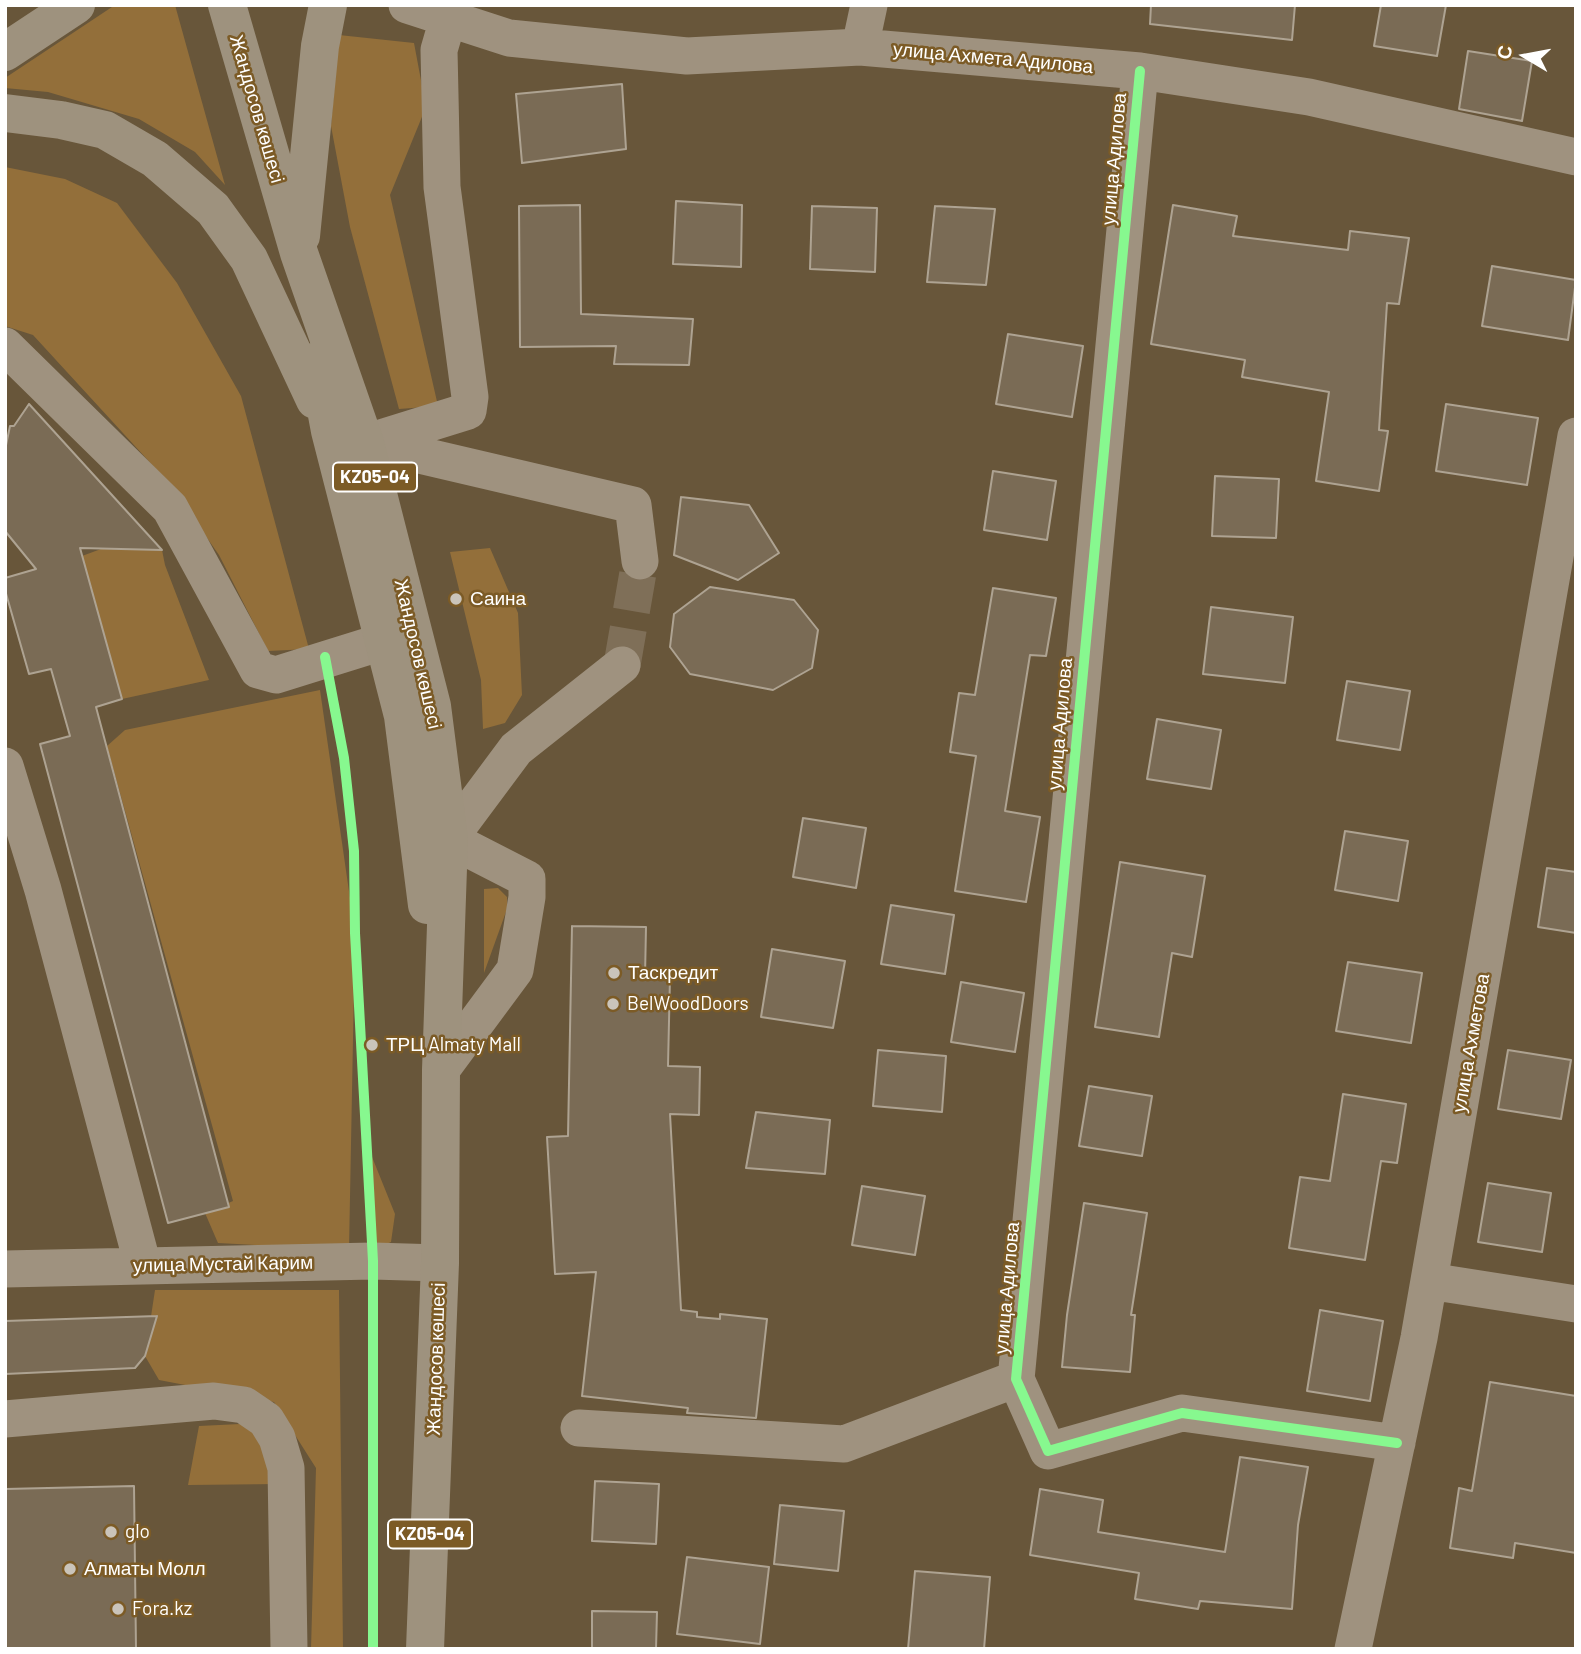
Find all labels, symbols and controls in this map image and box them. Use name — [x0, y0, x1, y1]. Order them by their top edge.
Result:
north arrow — [1490, 21, 1560, 91]
street label: Жандосов көшесі — [225, 32, 289, 186]
street label: улица Ахмета Адилова — [892, 38, 1094, 78]
text: С — [1491, 44, 1516, 61]
street label: улица Адилова — [1097, 92, 1131, 226]
road number: KZ05-04 — [333, 462, 417, 491]
street label: Жандосов көшесі — [390, 577, 446, 731]
place label: Саина — [470, 588, 526, 610]
marker: Саина — [448, 591, 464, 607]
street label: улица Адилова — [1043, 657, 1077, 791]
place label: Таскредит — [628, 962, 718, 984]
marker: Таскредит — [606, 965, 622, 981]
street label: улица Ахметова — [1448, 972, 1494, 1114]
place label: BelWoodDoors — [627, 993, 749, 1015]
marker: BelWoodDoors — [605, 996, 621, 1012]
place label: ТРЦ Almaty Mall — [386, 1034, 521, 1056]
marker: ТРЦ Almaty Mall — [364, 1037, 380, 1053]
street label: улица Адилова — [990, 1221, 1024, 1355]
street label: улица Мустай Карим — [133, 1251, 313, 1277]
street label: Жандосов көшесі — [422, 1282, 450, 1436]
road number: KZ05-04 — [388, 1520, 472, 1548]
place label: glo — [125, 1521, 150, 1543]
marker: glo — [103, 1524, 119, 1540]
place label: Алматы Молл — [84, 1558, 205, 1580]
marker: Алматы Молл — [62, 1561, 78, 1577]
place label: Fora.kz — [132, 1598, 192, 1620]
marker: Fora.kz — [110, 1601, 126, 1617]

